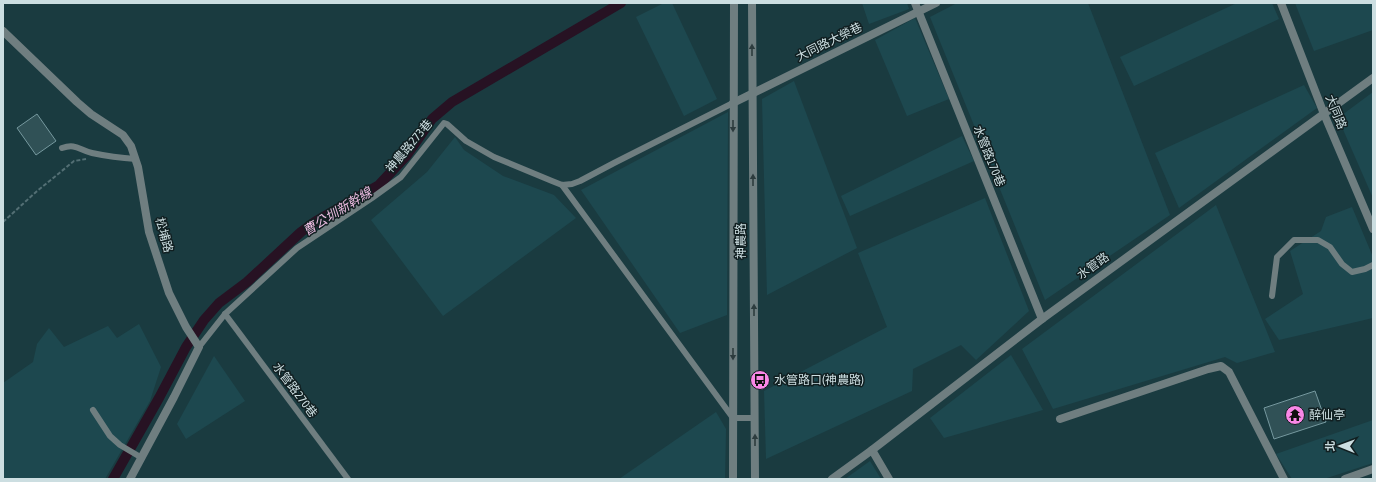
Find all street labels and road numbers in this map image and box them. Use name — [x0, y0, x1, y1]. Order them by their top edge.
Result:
street label: 大同路大榮巷 — [794, 20, 864, 64]
street label: 大同路 — [1323, 93, 1349, 131]
street label: 神農路273巷 — [383, 117, 435, 175]
street label: 水管路170巷 — [970, 123, 1008, 189]
street label: 松埔路 — [153, 216, 175, 254]
street label: 神農路 — [734, 223, 748, 259]
street label: 水管路 — [1074, 250, 1112, 282]
street label: 水管路270巷 — [270, 360, 320, 420]

